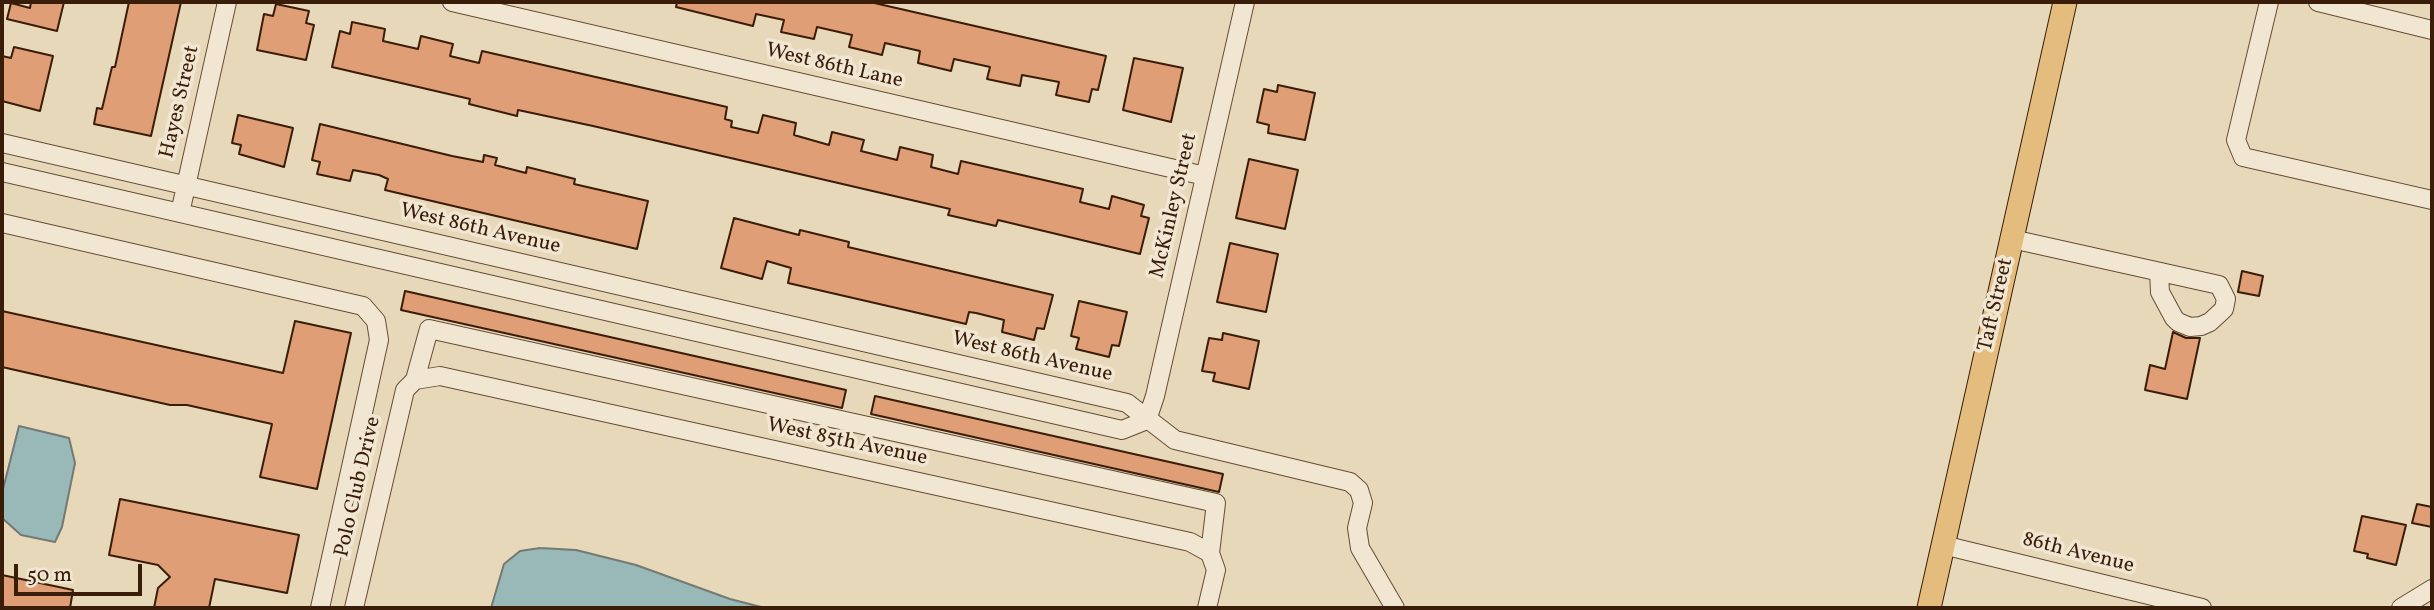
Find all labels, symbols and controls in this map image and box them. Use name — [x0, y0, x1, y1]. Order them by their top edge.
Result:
street label: West 86th Lane — [763, 39, 905, 95]
street label: Hayes Street — [156, 43, 206, 161]
street label: McKinley Street — [1146, 131, 1204, 281]
street label: West 86th Avenue — [397, 199, 563, 261]
street label: Taft Street — [1974, 256, 2020, 354]
street label: West 86th Avenue — [949, 327, 1115, 389]
street label: Polo Club Drive — [331, 414, 387, 560]
street label: West 85th Avenue — [765, 414, 929, 472]
street label: 86th Avenue — [2020, 528, 2136, 580]
scale bar — [18, 550, 145, 594]
text: 50 m — [27, 561, 72, 590]

